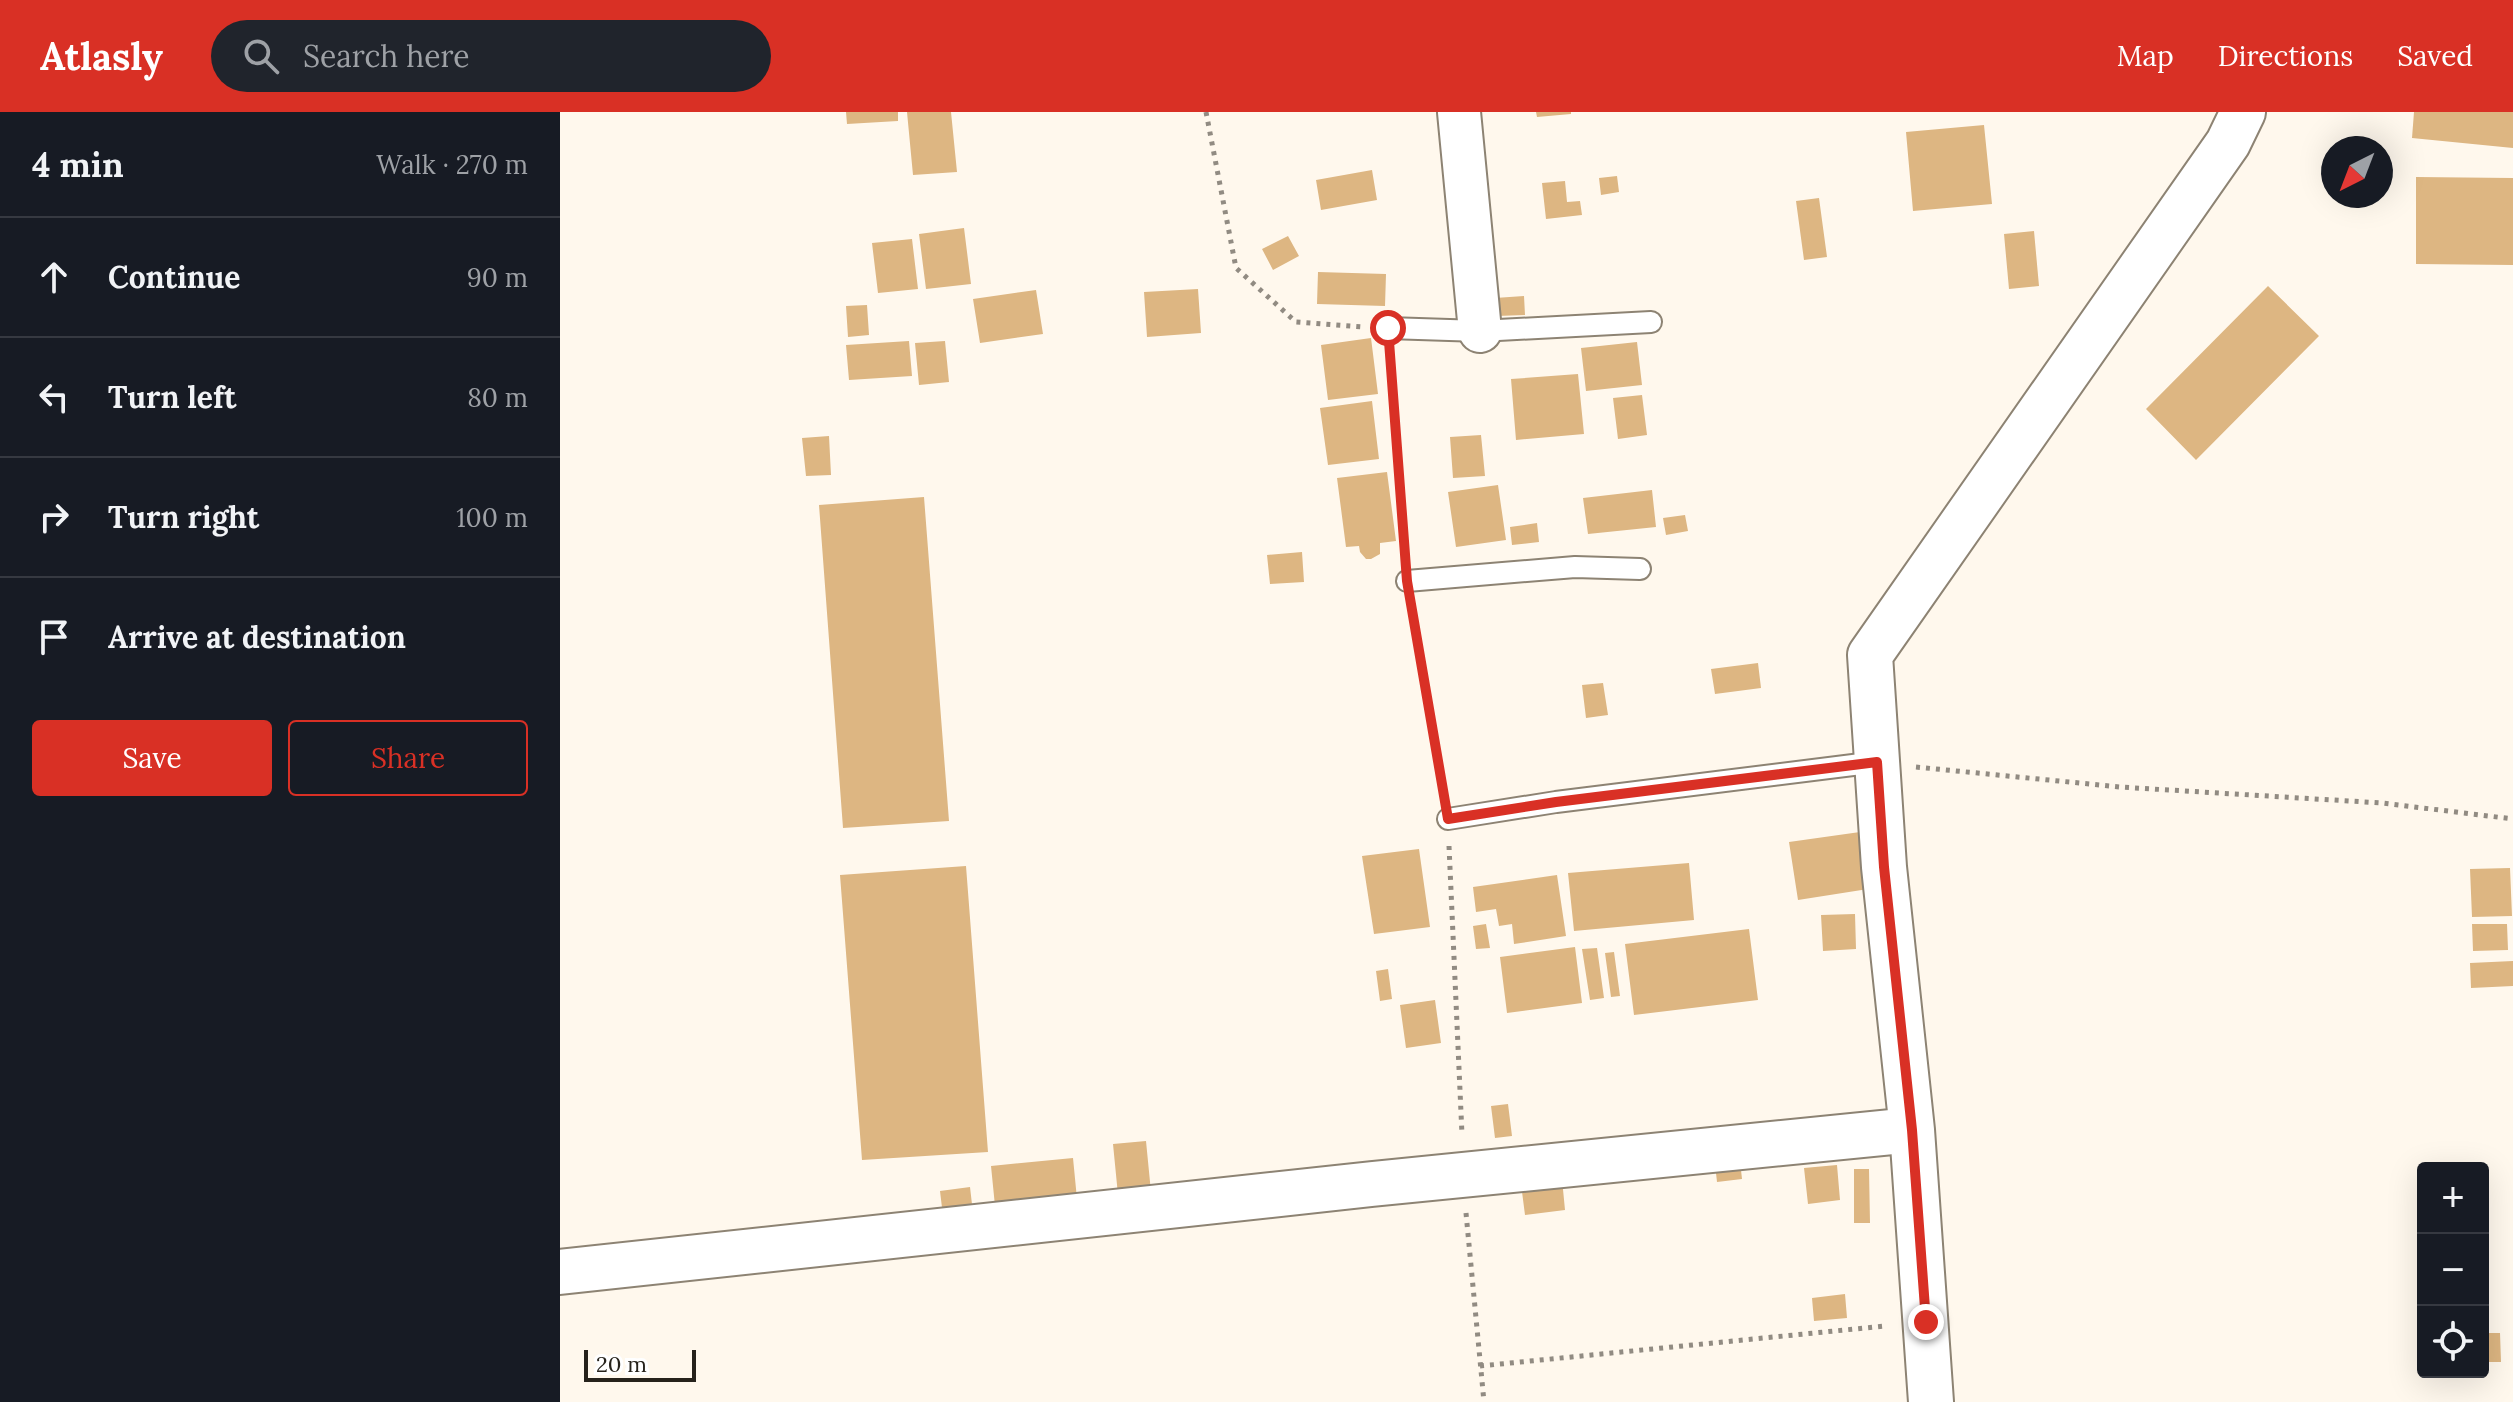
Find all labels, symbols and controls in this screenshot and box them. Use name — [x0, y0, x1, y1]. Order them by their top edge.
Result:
search box — [211, 20, 771, 92]
text: Atlasly — [40, 32, 163, 80]
icon: search — [239, 34, 283, 78]
text: Search here — [303, 37, 470, 75]
text: Map — [2117, 38, 2174, 74]
text: Directions — [2218, 38, 2353, 74]
text: Saved — [2397, 38, 2473, 74]
north arrow — [2321, 136, 2393, 208]
text: 4 min — [32, 143, 124, 186]
text: Walk · 270 m — [376, 148, 528, 181]
icon: ahead — [32, 255, 76, 299]
text: Continue — [108, 258, 240, 296]
text: 90 m — [467, 261, 528, 294]
route start — [1370, 310, 1406, 346]
icon: left — [32, 375, 76, 419]
text: Turn left — [108, 378, 236, 416]
text: 80 m — [467, 381, 528, 414]
icon: right — [32, 495, 76, 539]
text: Turn right — [108, 498, 259, 536]
text: 100 m — [456, 501, 528, 534]
icon: arrive — [32, 615, 76, 659]
text: Arrive at destination — [108, 618, 406, 656]
button: Save — [32, 720, 272, 796]
button: Share — [288, 720, 528, 796]
map controls — [2417, 1162, 2489, 1378]
button: + — [2417, 1162, 2489, 1234]
button: − — [2417, 1234, 2489, 1306]
route end — [1908, 1304, 1944, 1340]
button: locate — [2417, 1306, 2489, 1378]
scale bar — [584, 1346, 696, 1382]
text: 20 m — [596, 1350, 647, 1378]

